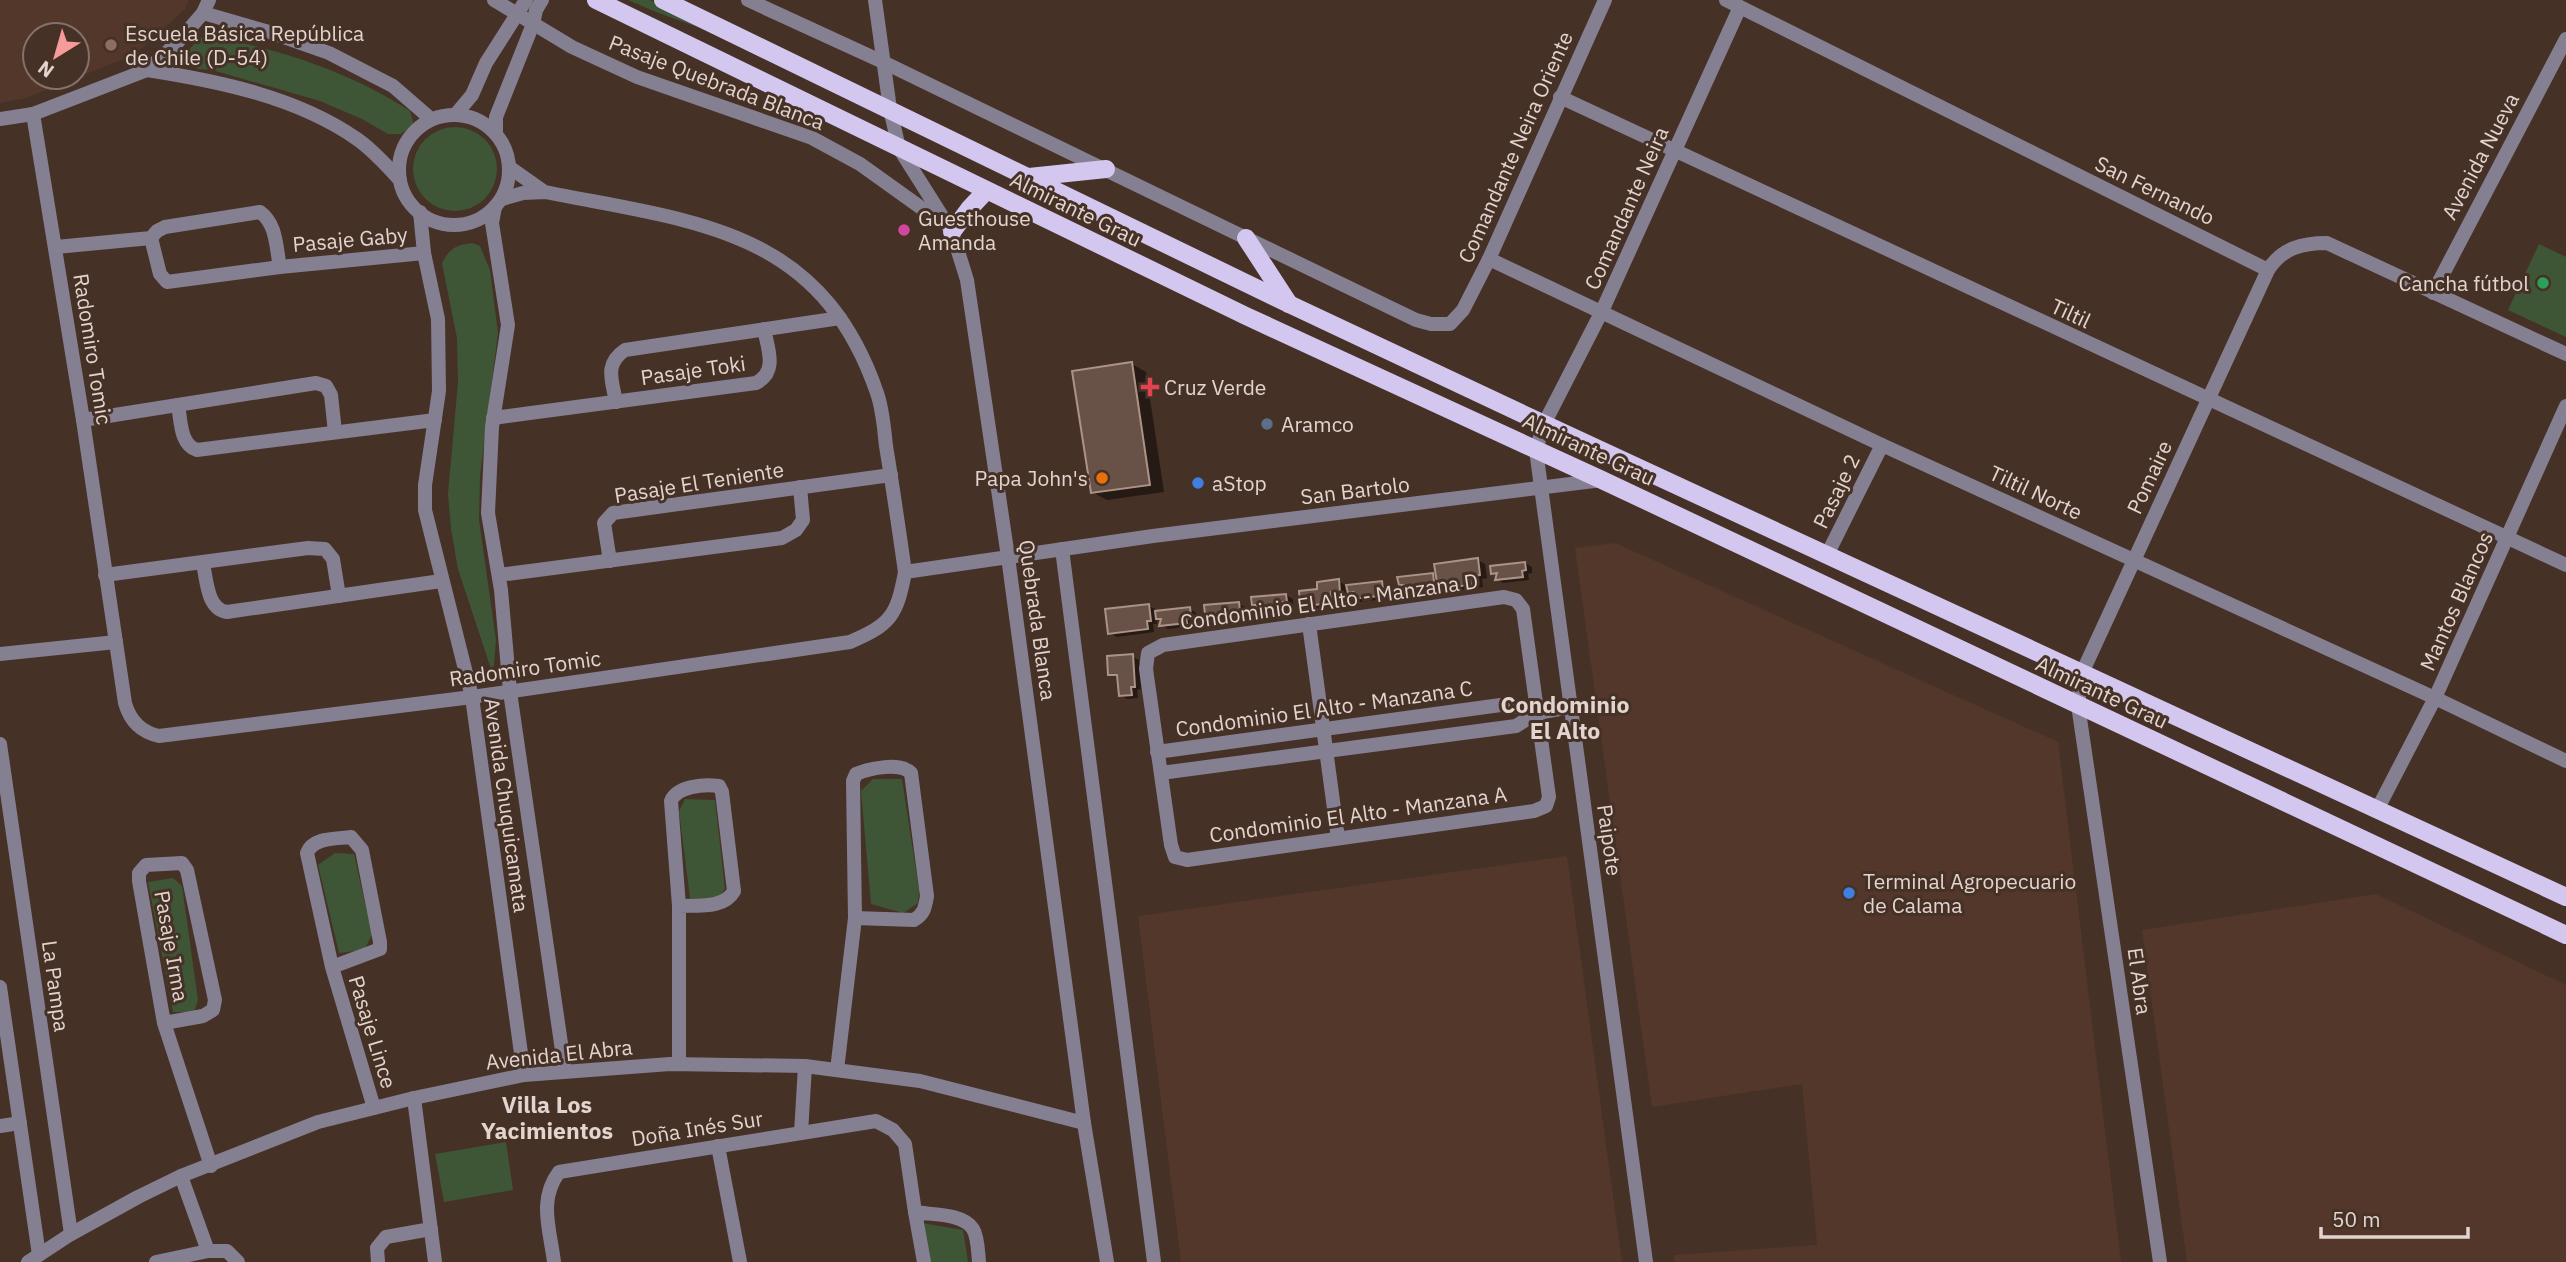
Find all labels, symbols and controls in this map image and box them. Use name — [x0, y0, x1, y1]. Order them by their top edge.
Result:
place label: Escuela Básica República de Chile (D-54) — [125, 19, 364, 71]
north arrow — [21, 21, 91, 91]
street label: Comandante Neira Oriente — [1451, 27, 1579, 267]
street label: Pasaje Quebrada Blanca — [605, 28, 829, 136]
marker: Escuela Básica República de Chile (D-54) — [103, 37, 119, 53]
text: N — [33, 56, 58, 83]
street label: Avenida Nueva — [2435, 88, 2525, 224]
street label: Comandante Neira — [1577, 122, 1675, 294]
street label: San Fernando — [2091, 149, 2219, 231]
street label: Almirante Grau — [1006, 165, 1146, 253]
place label: Guesthouse Amanda — [918, 204, 1031, 256]
street label: Pasaje Gaby — [291, 220, 409, 258]
marker: Guesthouse Amanda — [896, 222, 912, 238]
place label: Cancha fútbol — [2398, 269, 2529, 297]
street label: Radomiro Tomic — [67, 271, 119, 427]
marker: Cancha fútbol — [2535, 275, 2551, 291]
street label: Tiltil — [2046, 292, 2096, 335]
street label: Pasaje Toki — [639, 349, 747, 391]
place label: Cruz Verde — [1164, 373, 1266, 401]
marker: Cruz Verde — [1142, 379, 1158, 395]
street label: Almirante Grau — [1518, 406, 1660, 492]
place label: Aramco — [1281, 410, 1354, 438]
marker: Aramco — [1259, 416, 1275, 432]
street label: Pomaire — [2120, 436, 2178, 518]
street label: Pasaje 2 — [1806, 449, 1866, 533]
street label: Pasaje El Teniente — [612, 455, 786, 509]
street label: Tiltil Norte — [1985, 458, 2087, 526]
place label: Papa John's — [975, 464, 1088, 492]
place label: aStop — [1212, 469, 1267, 497]
street label: San Bartolo — [1299, 469, 1411, 511]
marker: Papa John's — [1094, 470, 1110, 486]
marker: aStop — [1190, 475, 1206, 491]
street label: Mantos Blancos — [2413, 527, 2499, 675]
street label: Quebrada Blanca — [1013, 538, 1063, 702]
street label: Condominio El Alto - Manzana D — [1178, 566, 1480, 636]
street label: Radomiro Tomic — [447, 644, 603, 692]
street label: Almirante Grau — [2031, 649, 2173, 735]
street label: Condominio El Alto - Manzana C — [1174, 673, 1474, 743]
district label: Condominio El Alto — [1500, 689, 1630, 745]
street label: Avenida Chuquicamata — [478, 696, 536, 914]
street label: Condominio El Alto - Manzana A — [1207, 779, 1509, 849]
street label: Paipote — [1591, 803, 1629, 877]
place label: Terminal Agropecuario de Calama — [1863, 867, 2076, 919]
marker: Terminal Agropecuario de Calama — [1841, 885, 1857, 901]
street label: Pasaje Irma — [148, 888, 196, 1004]
street label: La Pampa — [36, 938, 76, 1034]
street label: El Abra — [2121, 946, 2159, 1016]
street label: Pasaje Lince — [343, 972, 403, 1092]
street label: Avenida El Abra — [484, 1032, 634, 1076]
district label: Villa Los Yacimientos — [481, 1089, 613, 1145]
street label: Doña Inés Sur — [629, 1104, 765, 1152]
scale bar — [2321, 1196, 2468, 1240]
text: 50 m — [2332, 1205, 2381, 1233]

